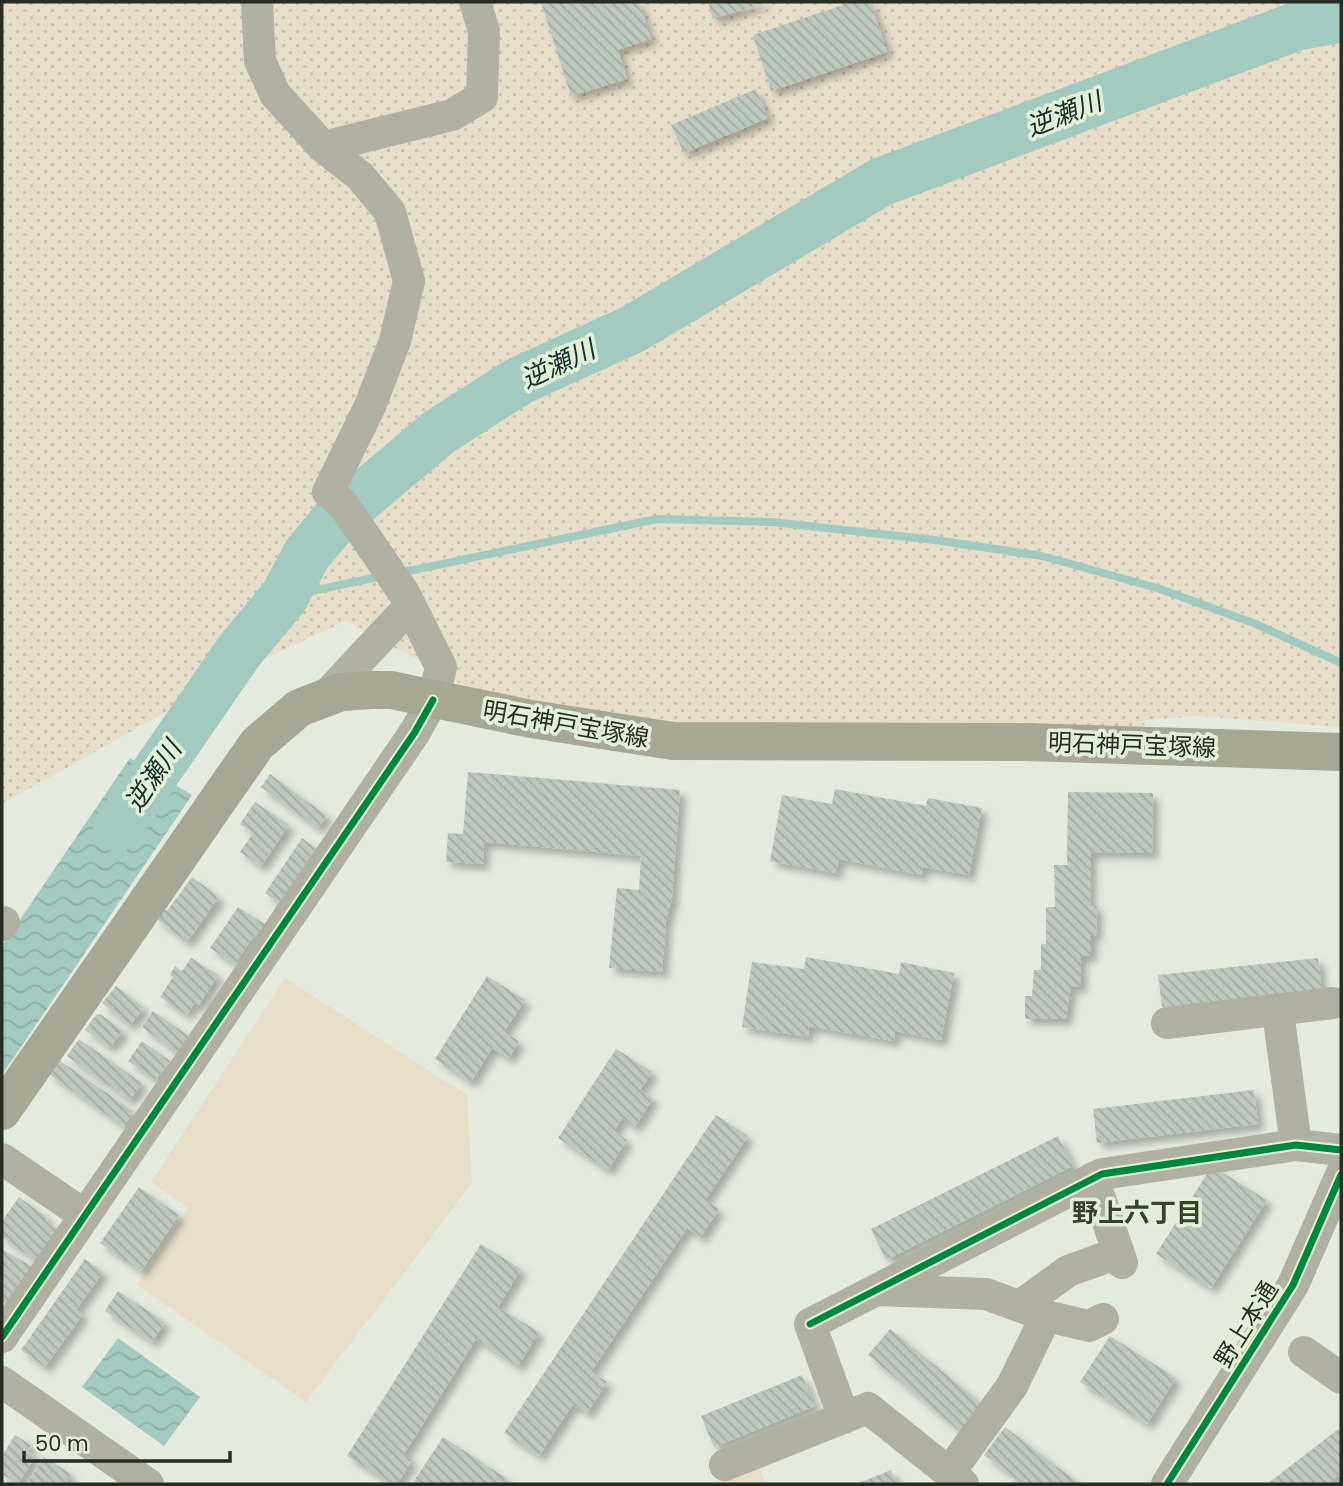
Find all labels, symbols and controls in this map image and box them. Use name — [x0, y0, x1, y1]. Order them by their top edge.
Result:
water label: 逆瀬川 — [1021, 82, 1110, 145]
water label: 逆瀬川 — [515, 330, 604, 397]
street label: 明石神戸宝塚線 — [480, 693, 652, 755]
street label: 明石神戸宝塚線 — [1047, 726, 1217, 764]
water label: 逆瀬川 — [116, 731, 191, 818]
district label: 野上六丁目 — [1072, 1195, 1202, 1231]
street label: 野上本通 — [1207, 1275, 1285, 1373]
scale bar — [24, 1420, 231, 1464]
text: 50 m — [35, 1429, 89, 1458]

